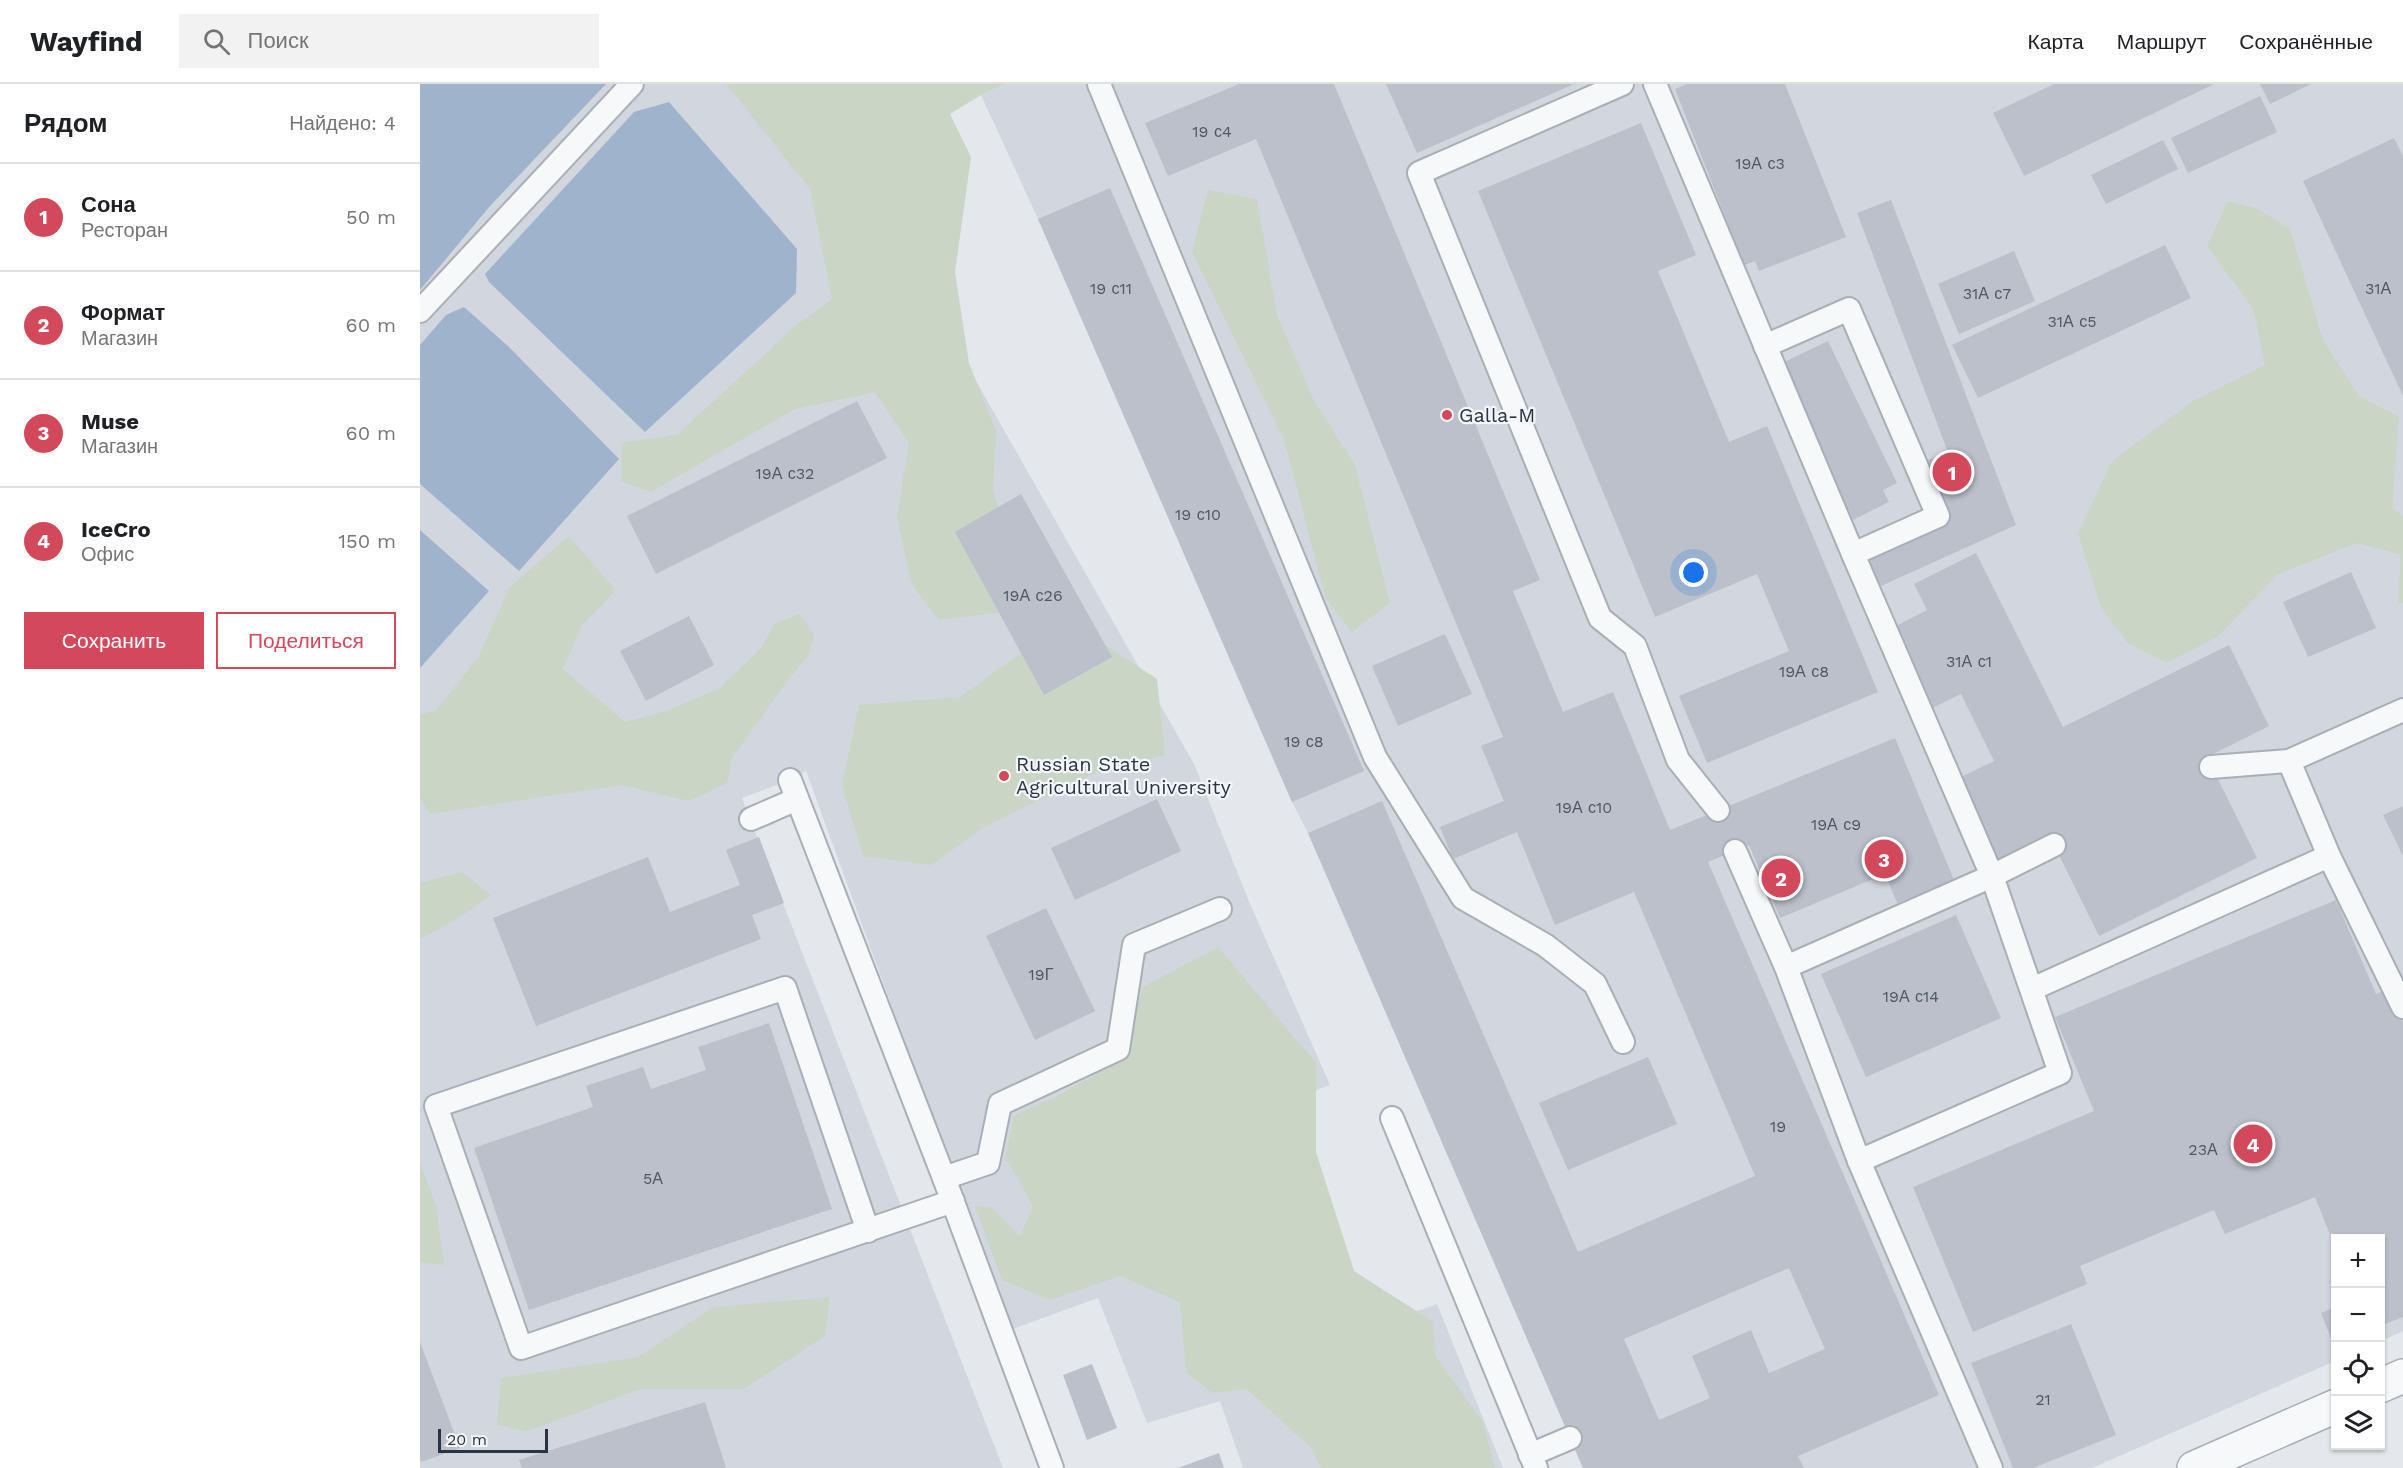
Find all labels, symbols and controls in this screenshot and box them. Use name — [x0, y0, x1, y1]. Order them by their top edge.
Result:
search box — [179, 14, 599, 68]
text: Wayfind — [30, 25, 143, 58]
icon: search — [200, 25, 233, 58]
text: Поиск — [248, 28, 309, 53]
text: Карта — [2028, 29, 2084, 54]
text: Маршрут — [2117, 29, 2206, 54]
text: Сохранённые — [2239, 29, 2373, 54]
text: Рядом — [24, 108, 107, 138]
text: Найдено: 4 — [289, 111, 396, 135]
house number: 19 с4 — [1192, 122, 1232, 141]
house number: 19А с3 — [1735, 154, 1785, 173]
text: Сона — [81, 192, 136, 217]
text: 1 — [39, 205, 48, 229]
text: 50 m — [346, 205, 396, 229]
text: Ресторан — [81, 218, 168, 242]
house number: 19 с11 — [1090, 279, 1132, 298]
house number: 31А — [2365, 279, 2391, 298]
house number: 31А с7 — [1963, 284, 2011, 303]
text: Формат — [81, 300, 165, 325]
house number: 31А с5 — [2047, 312, 2097, 331]
text: 2 — [38, 313, 49, 337]
text: 60 m — [346, 313, 396, 337]
text: Магазин — [81, 326, 158, 350]
place label: Galla-M — [1459, 403, 1535, 427]
marker: Galla-M — [1440, 408, 1454, 422]
text: Muse — [81, 409, 139, 434]
text: 3 — [38, 421, 49, 445]
text: 60 m — [346, 421, 396, 445]
text: Магазин — [81, 434, 158, 458]
pin: 1 — [1932, 450, 1972, 494]
house number: 19А с32 — [756, 464, 814, 483]
house number: 19 с10 — [1175, 505, 1221, 524]
text: IceCro — [81, 517, 151, 542]
text: 4 — [37, 529, 50, 553]
text: 150 m — [338, 529, 396, 553]
text: Офис — [81, 542, 134, 566]
your location — [1679, 558, 1708, 587]
house number: 19А с26 — [1003, 586, 1063, 605]
button: Сохранить — [24, 612, 204, 669]
button: Поделиться — [216, 612, 396, 669]
house number: 31А с1 — [1946, 652, 1992, 671]
house number: 19А с8 — [1779, 662, 1829, 681]
house number: 19 с8 — [1284, 732, 1324, 751]
place label: Russian State Agricultural University — [1016, 752, 1231, 799]
marker: Russian State Agricultural University — [997, 769, 1011, 783]
house number: 19А с10 — [1556, 798, 1612, 817]
house number: 19А с9 — [1811, 815, 1861, 834]
pin: 3 — [1864, 836, 1904, 882]
pin: 2 — [1762, 856, 1800, 900]
house number: 19Г — [1029, 965, 1054, 984]
house number: 19А с14 — [1883, 987, 1939, 1006]
house number: 19 — [1770, 1117, 1786, 1136]
pin: 4 — [2234, 1122, 2272, 1166]
house number: 23А — [2188, 1140, 2218, 1159]
house number: 5А — [643, 1169, 663, 1188]
map controls — [2331, 1234, 2385, 1450]
button: + — [2331, 1234, 2385, 1288]
button: − — [2331, 1288, 2385, 1342]
button: locate — [2331, 1342, 2385, 1396]
house number: 21 — [2035, 1390, 2051, 1409]
button: layers — [2331, 1396, 2385, 1450]
scale bar — [438, 1426, 548, 1454]
text: 20 m — [447, 1430, 487, 1449]

